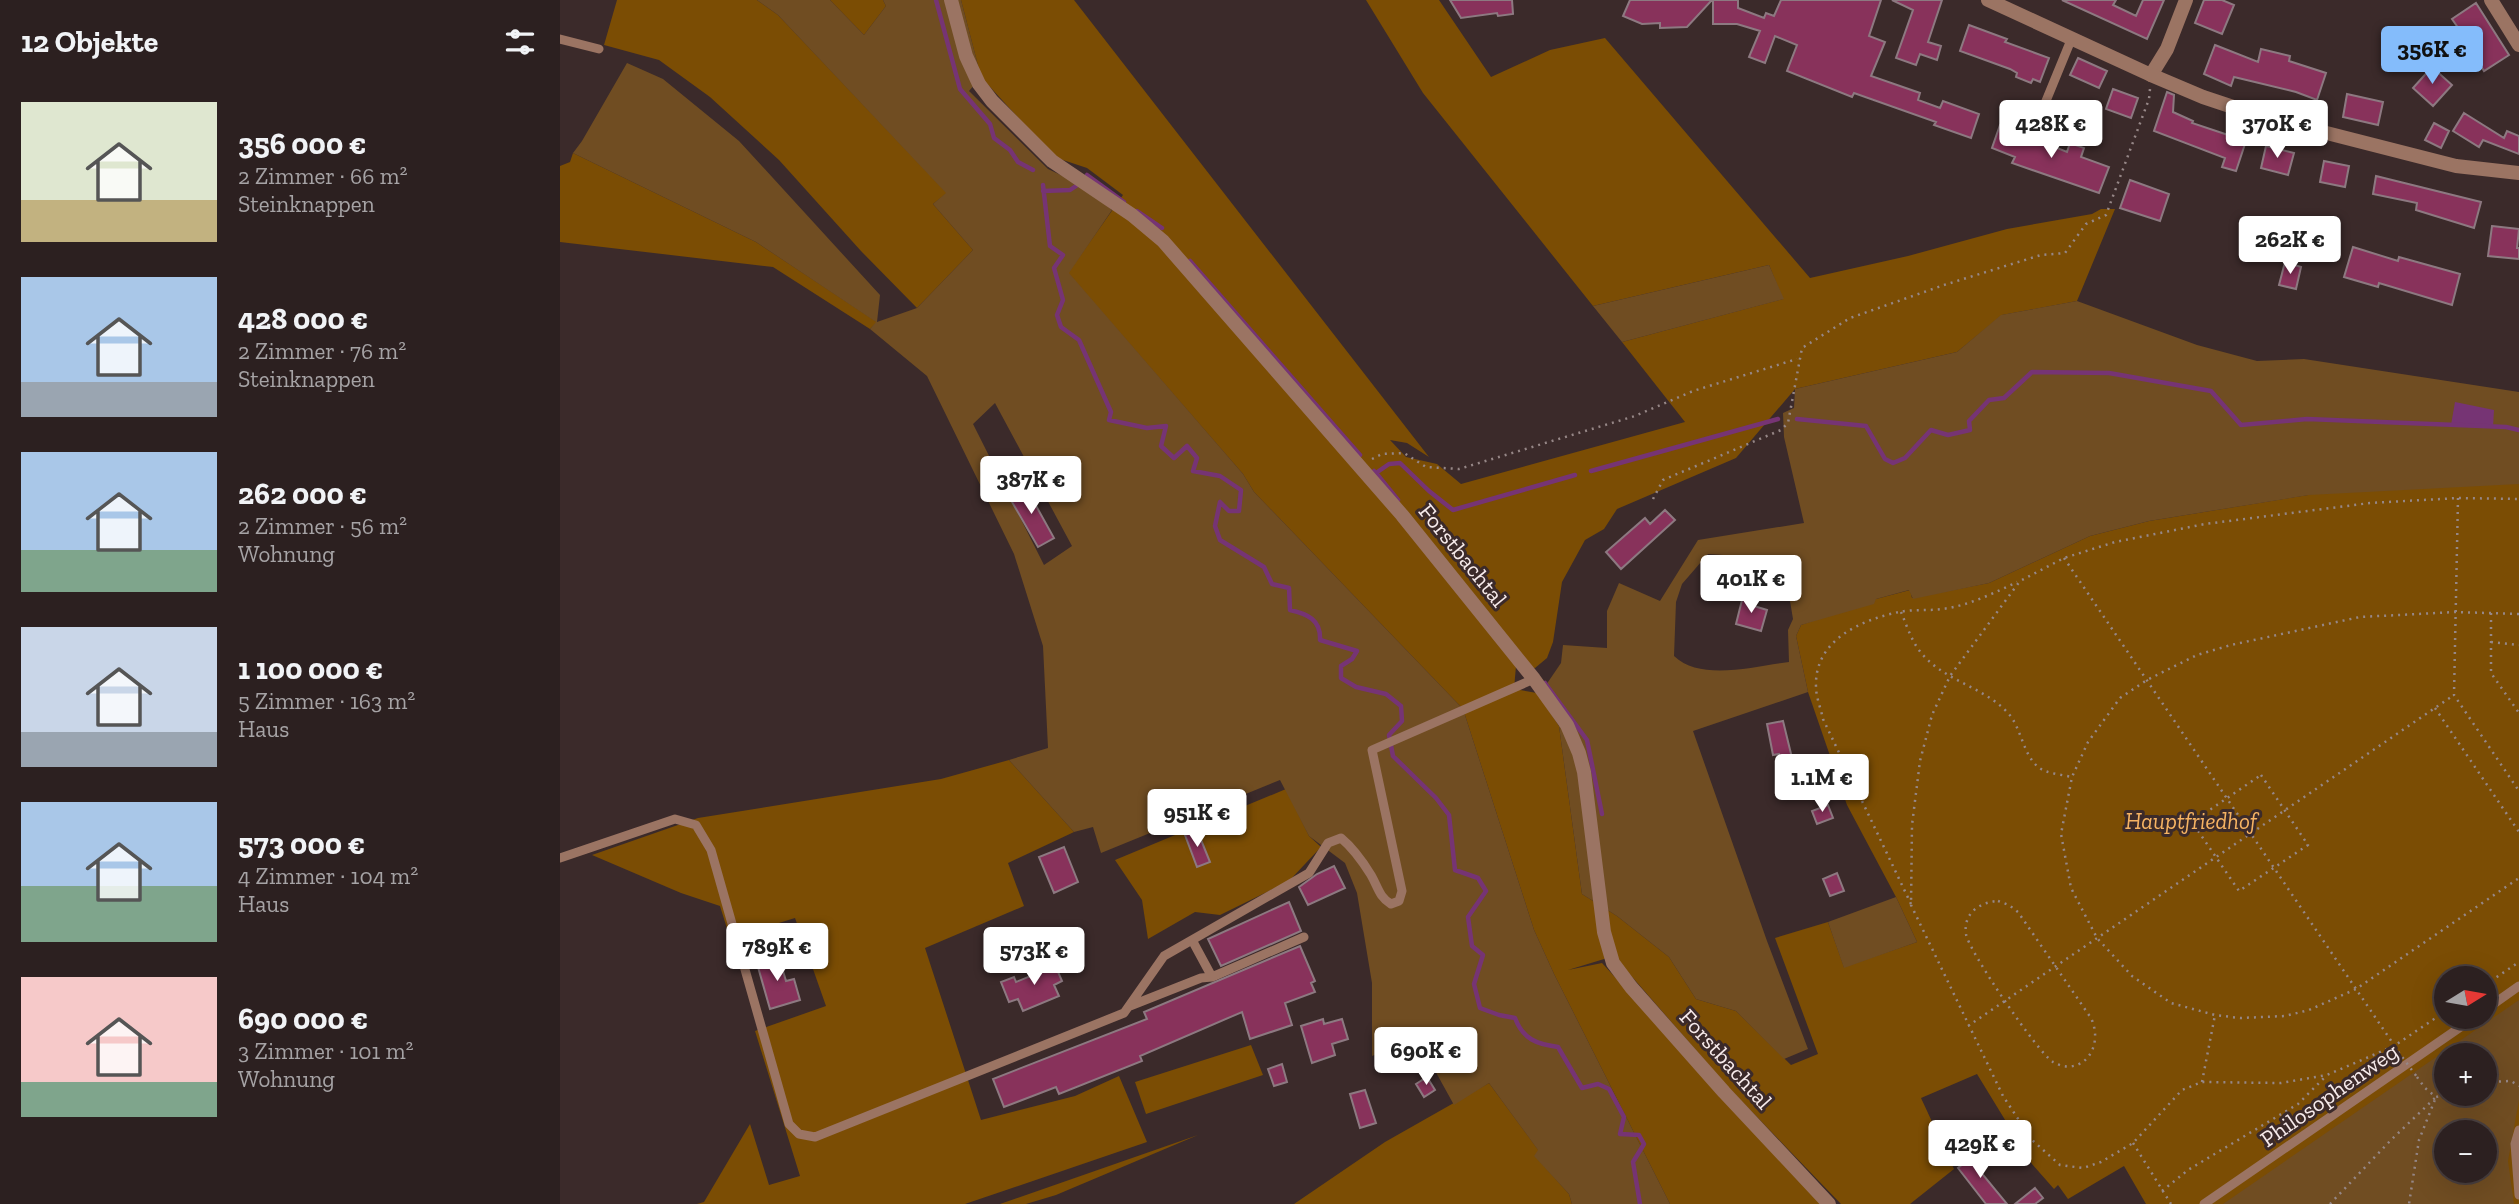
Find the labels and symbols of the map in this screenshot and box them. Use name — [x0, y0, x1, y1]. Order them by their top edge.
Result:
pin: 356K € — [2375, 27, 2489, 86]
pin: 428K € — [1994, 100, 2108, 160]
pin: 370K € — [2220, 100, 2334, 160]
pin: 262K € — [2233, 216, 2347, 276]
pin: 387K € — [974, 456, 1088, 516]
street label: Forstbachtal — [1413, 498, 1513, 612]
pin: 401K € — [1694, 556, 1808, 615]
pin: 1.1M € — [1765, 754, 1879, 814]
pin: 951K € — [1140, 790, 1254, 849]
park label: Hauptfriedhof — [2125, 807, 2260, 835]
pin: 789K € — [720, 923, 834, 983]
pin: 573K € — [977, 928, 1091, 987]
north arrow — [2434, 966, 2497, 1029]
street label: Forstbachtal — [1674, 1003, 1778, 1115]
pin: 690K € — [1369, 1028, 1483, 1087]
street label: Philosophenweg — [2255, 1037, 2404, 1153]
pin: 429K € — [1923, 1120, 2037, 1180]

